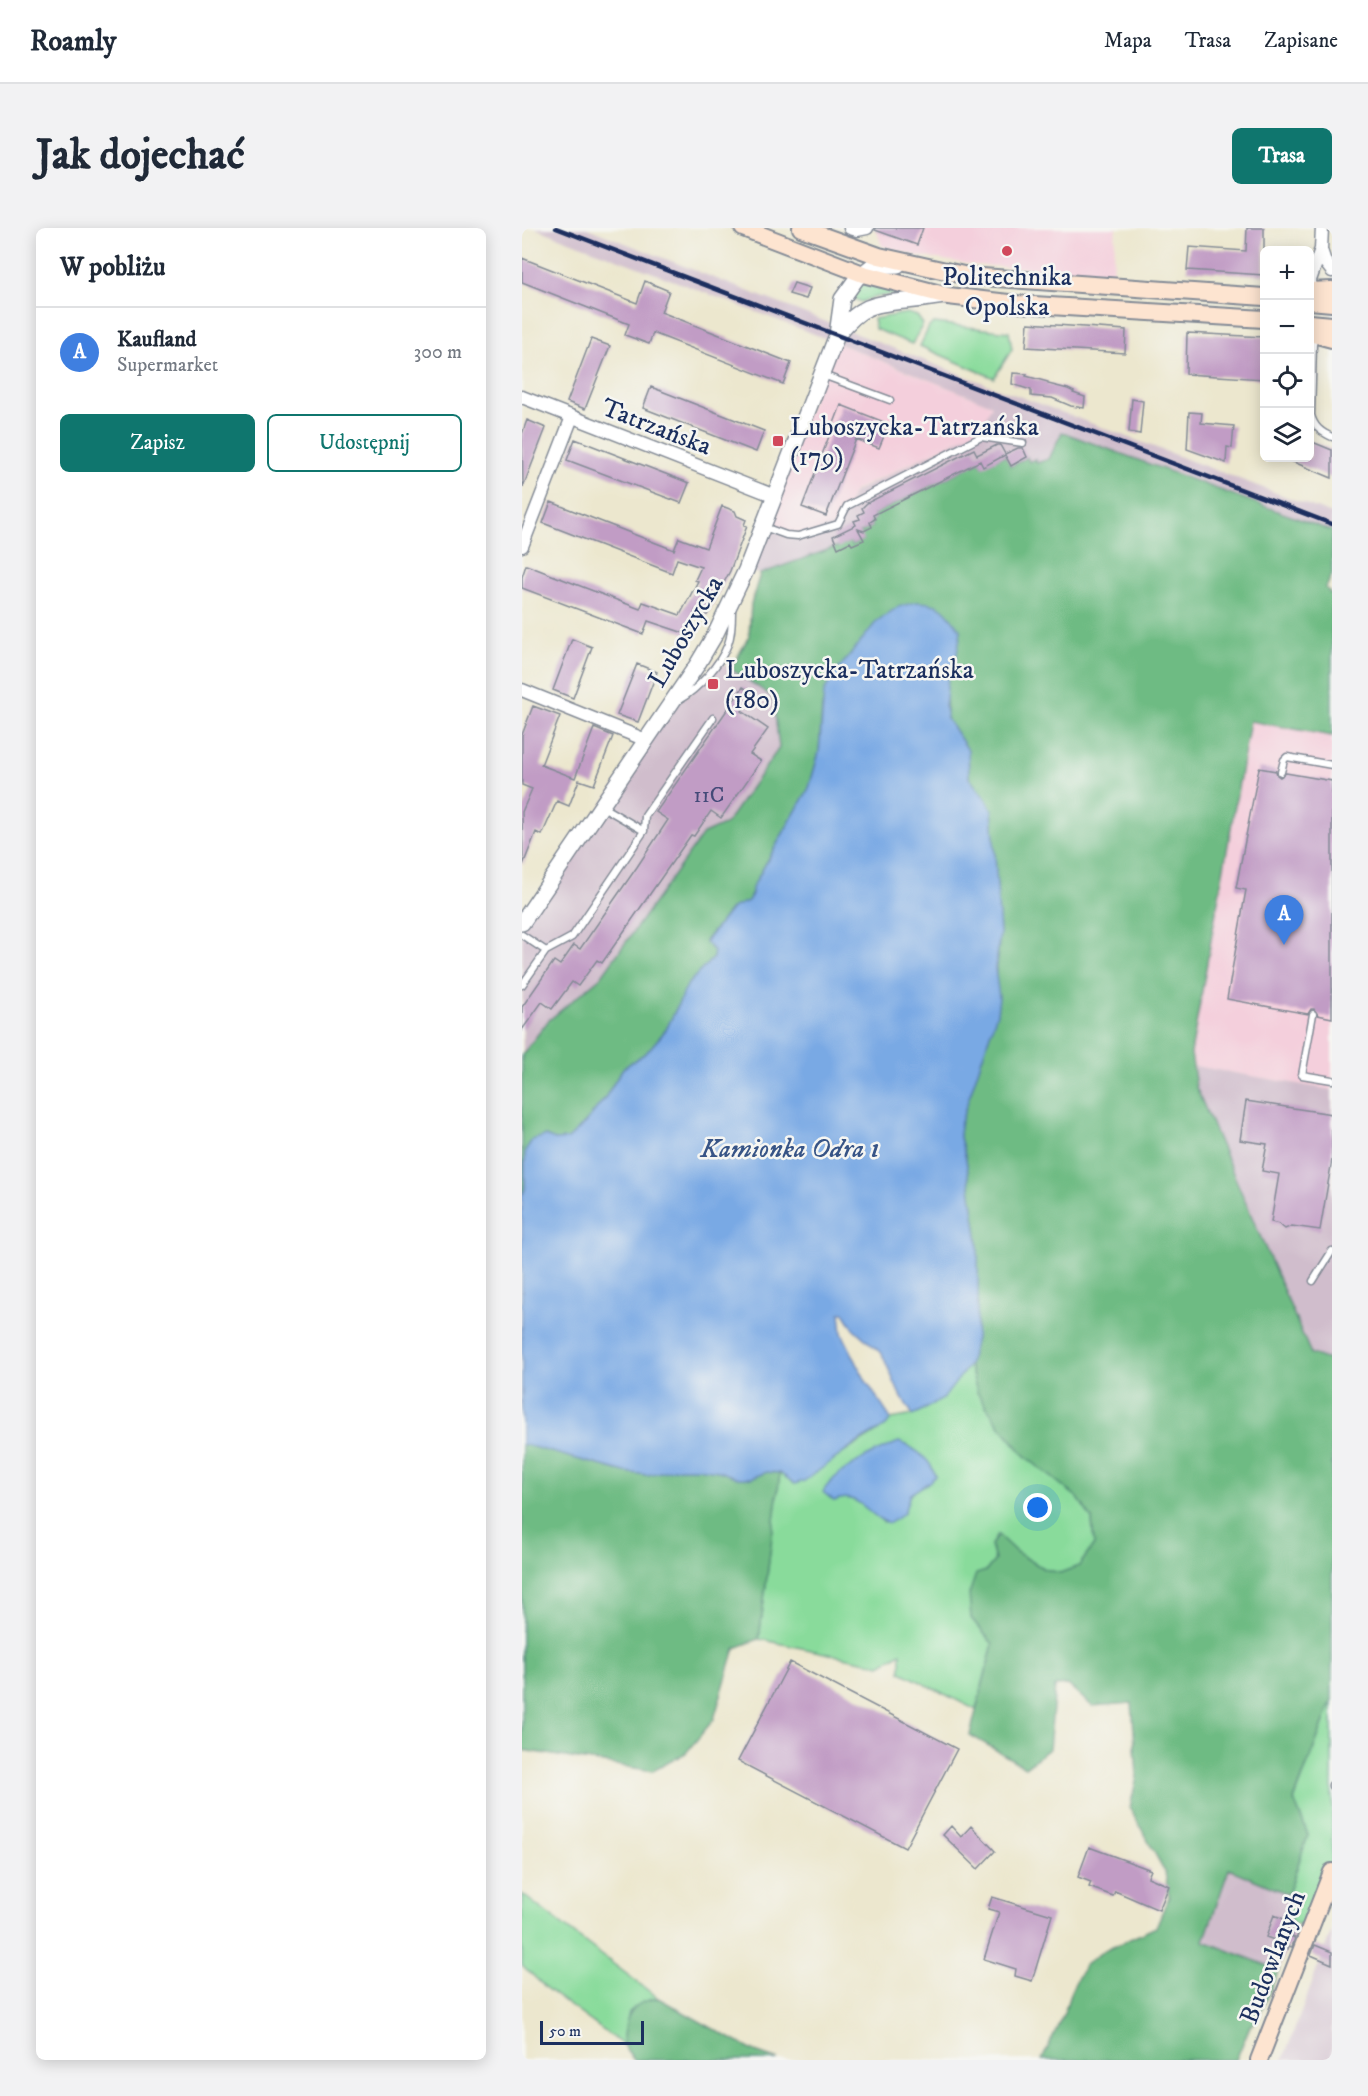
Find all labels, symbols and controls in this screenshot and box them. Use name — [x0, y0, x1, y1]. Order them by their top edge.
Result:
text: Roamly — [30, 24, 116, 59]
text: Mapa — [1104, 28, 1152, 54]
text: Trasa — [1185, 28, 1231, 54]
text: Zapisane — [1264, 28, 1338, 54]
button: Trasa — [1232, 128, 1332, 184]
text: Jak dojechać — [36, 130, 244, 182]
marker: Politechnika Opolska — [1000, 244, 1014, 258]
map controls — [1260, 246, 1314, 462]
button: + — [1260, 246, 1314, 300]
text: W pobliżu — [60, 251, 165, 284]
place label: Politechnika Opolska — [942, 261, 1072, 324]
button: − — [1260, 300, 1314, 354]
text: Kaufland — [117, 326, 197, 353]
text: A — [73, 340, 86, 365]
text: 300 m — [414, 340, 462, 365]
text: Supermarket — [117, 353, 218, 378]
button: locate — [1260, 354, 1314, 408]
street label: Tatrzańska — [597, 391, 716, 463]
button: layers — [1260, 408, 1314, 462]
place label: Luboszycka-Tatrzańska (179) — [790, 411, 1039, 474]
button: Zapisz — [60, 414, 255, 472]
button: Udostępnij — [267, 414, 462, 472]
marker: Luboszycka-Tatrzańska (179) — [771, 434, 785, 448]
street label: Luboszycka — [641, 570, 731, 693]
place label: Luboszycka-Tatrzańska (180) — [725, 654, 974, 717]
marker: Luboszycka-Tatrzańska (180) — [706, 677, 720, 691]
house number: 11C — [694, 782, 724, 809]
pin: A — [1264, 896, 1304, 945]
water label: Kamionka Odra 1 — [699, 1132, 880, 1166]
your location — [1023, 1493, 1052, 1522]
street label: Budowlanych — [1233, 1886, 1314, 2029]
scale bar — [540, 2018, 644, 2046]
text: 50 m — [549, 2021, 581, 2041]

